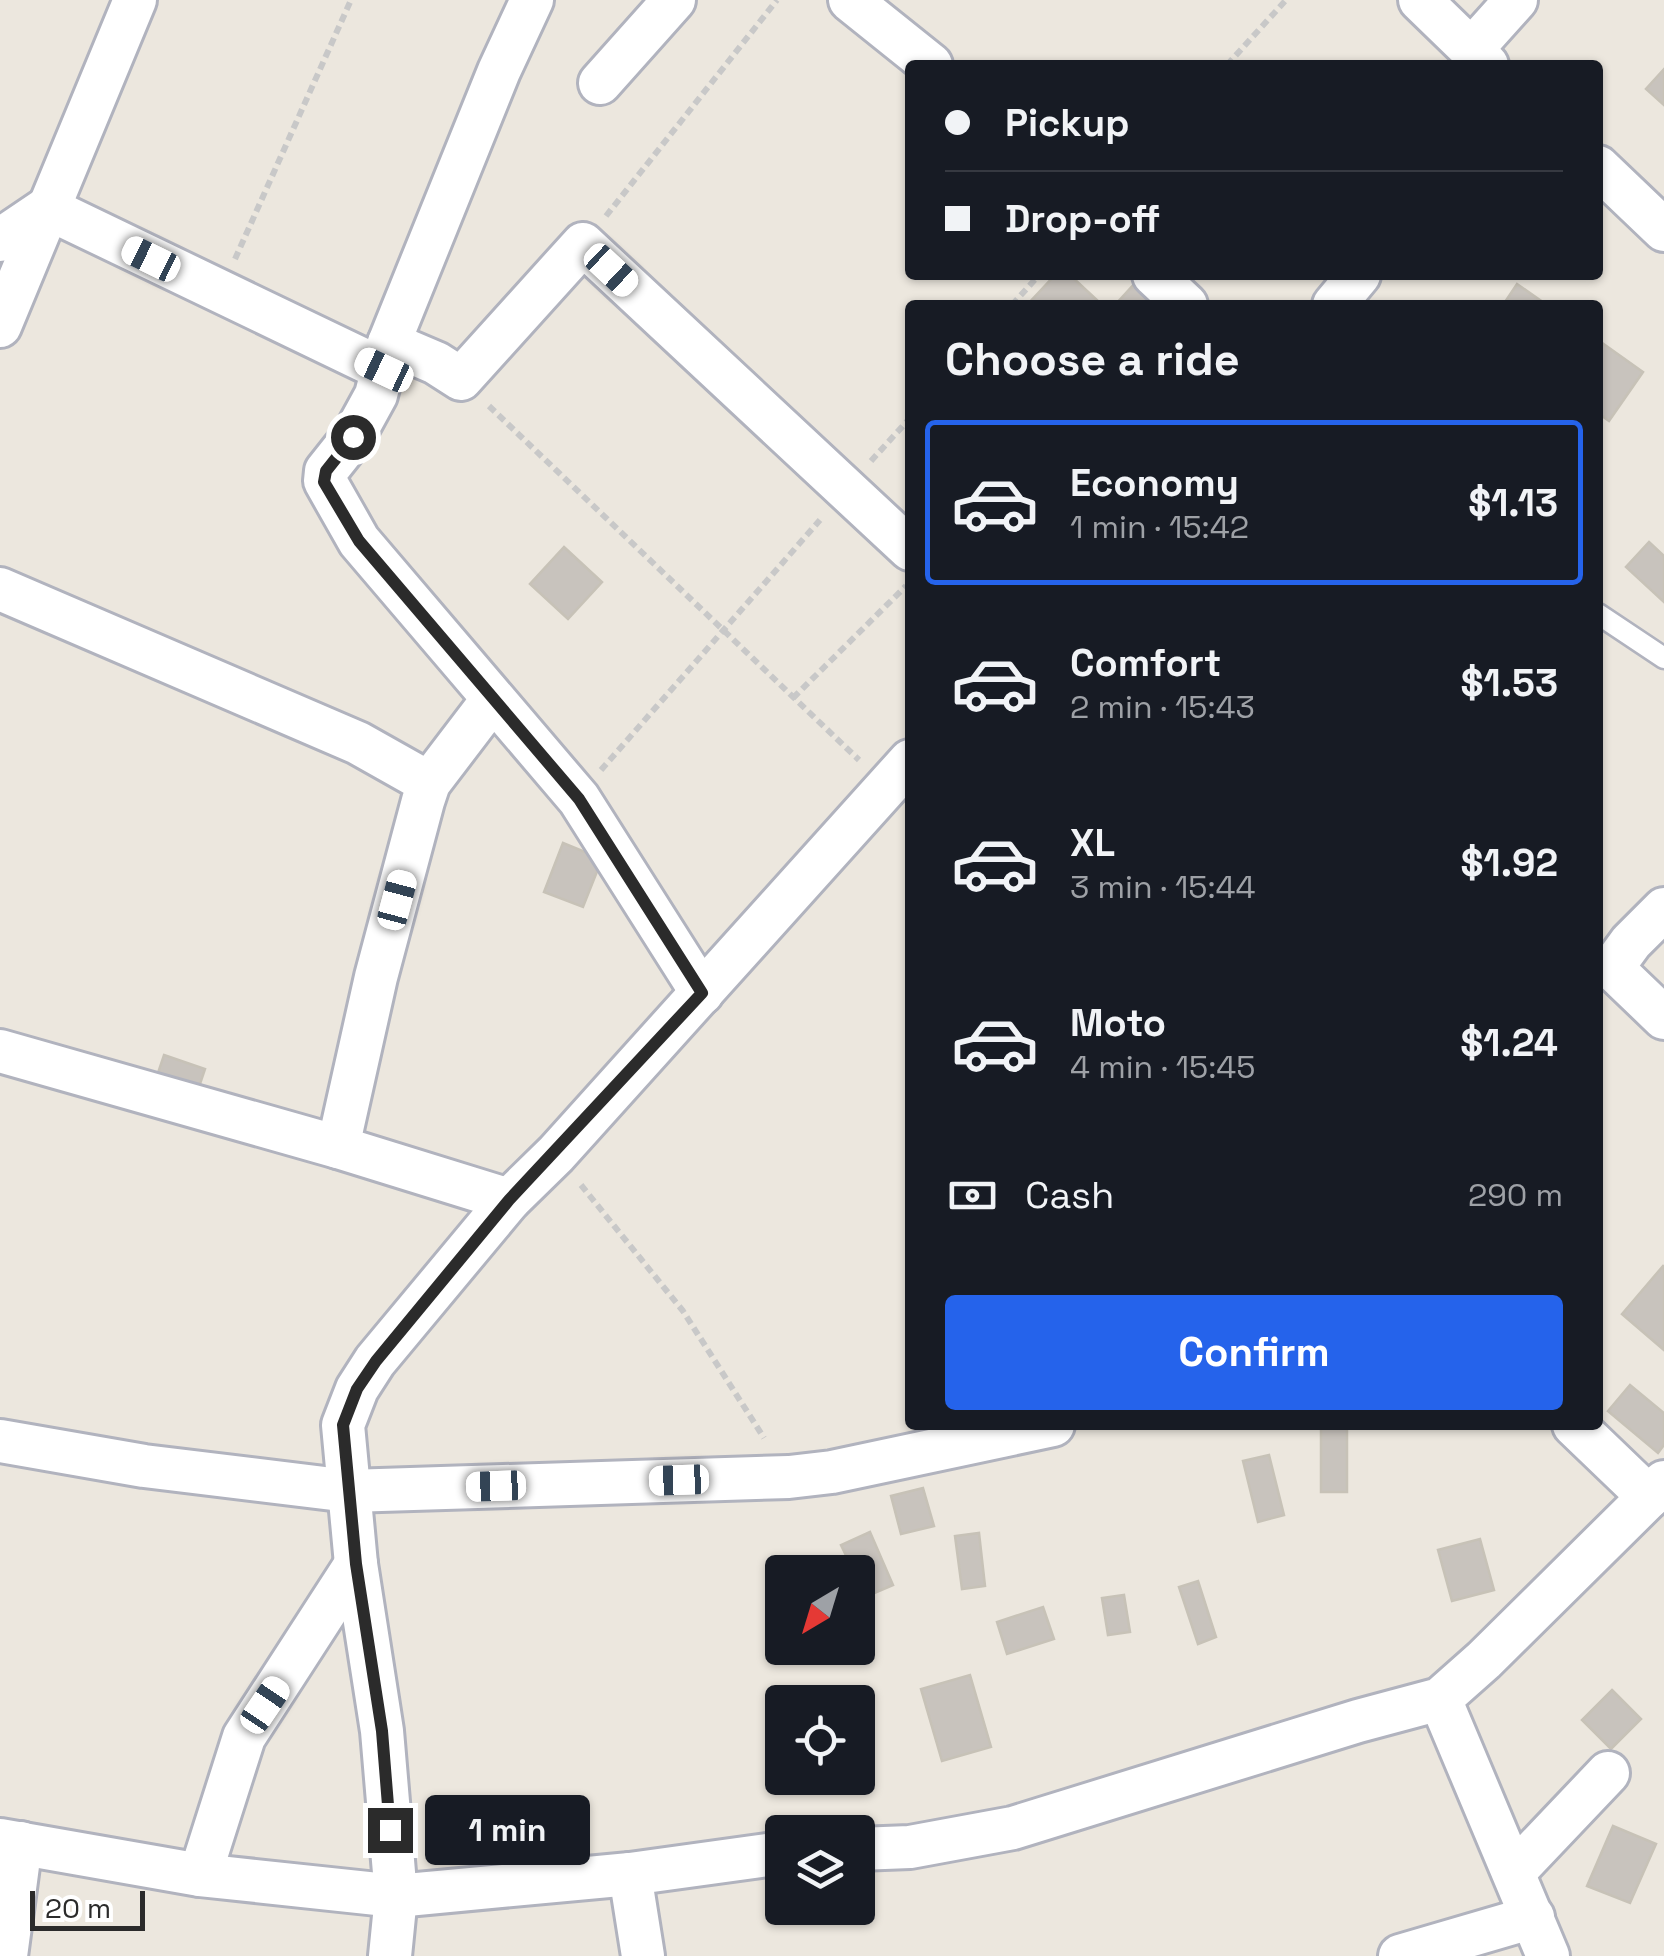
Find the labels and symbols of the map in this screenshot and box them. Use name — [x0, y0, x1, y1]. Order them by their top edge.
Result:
car — [117, 232, 185, 286]
car — [579, 239, 643, 301]
car — [350, 344, 418, 396]
route start — [331, 415, 376, 460]
car — [375, 867, 419, 933]
car — [648, 1464, 710, 1496]
car — [465, 1470, 527, 1502]
north arrow — [765, 1555, 875, 1665]
car — [236, 1672, 294, 1738]
callout: 1 min — [425, 1795, 590, 1865]
route end — [368, 1808, 413, 1853]
scale bar — [30, 1886, 145, 1930]

